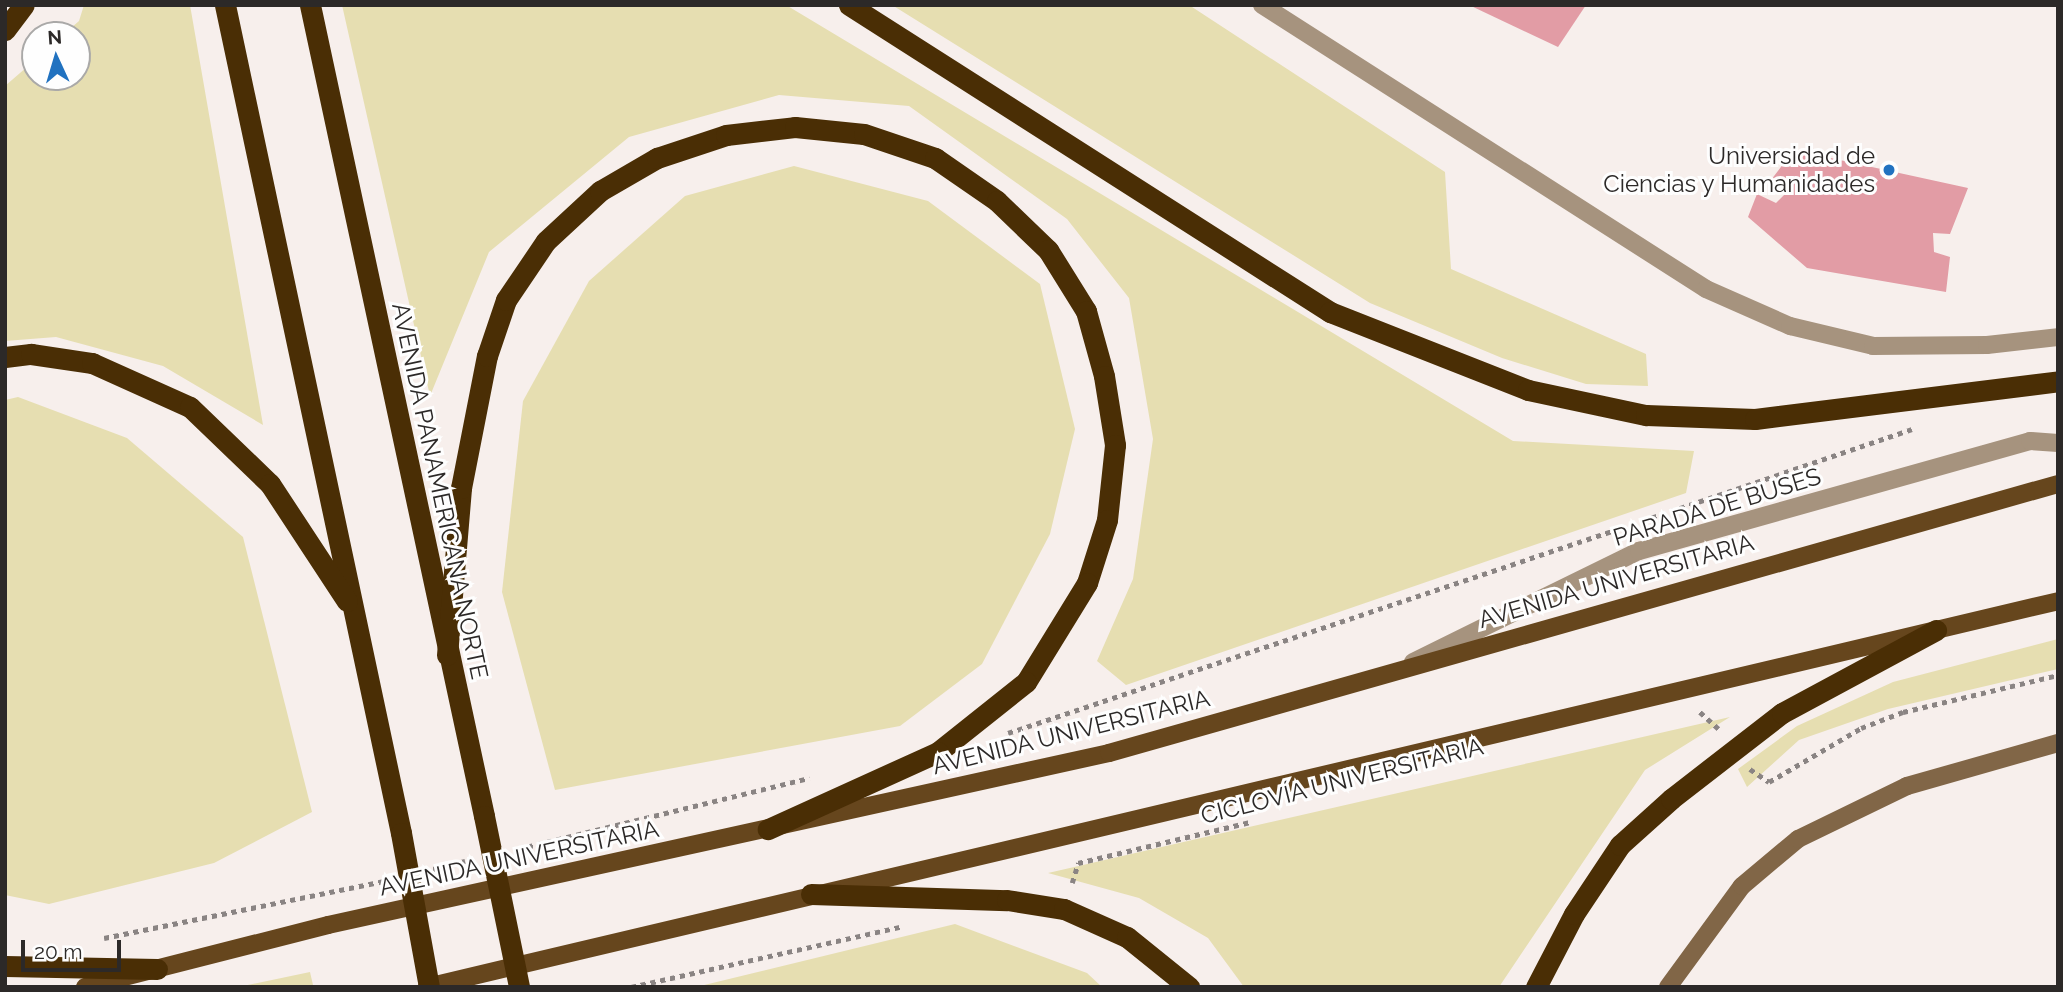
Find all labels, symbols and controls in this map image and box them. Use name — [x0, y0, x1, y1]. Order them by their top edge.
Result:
north arrow — [21, 21, 91, 91]
text: N — [47, 26, 63, 49]
place label: Universidad de Ciencias y Humanidades — [1602, 142, 1875, 198]
marker: Universidad de Ciencias y Humanidades — [1881, 162, 1897, 178]
street label: AVENIDA PANAMERICANA NORTE — [386, 299, 494, 683]
street label: PARADA DE BUSES — [1609, 462, 1825, 552]
street label: AVENIDA UNIVERSITARIA — [1475, 528, 1757, 634]
street label: AVENIDA UNIVERSITARIA — [929, 683, 1213, 781]
street label: CICLOVÍA UNIVERSITARIA — [1197, 732, 1487, 830]
street label: AVENIDA UNIVERSITARIA — [376, 814, 662, 902]
scale bar — [24, 926, 124, 970]
text: 20 m — [34, 939, 82, 964]

